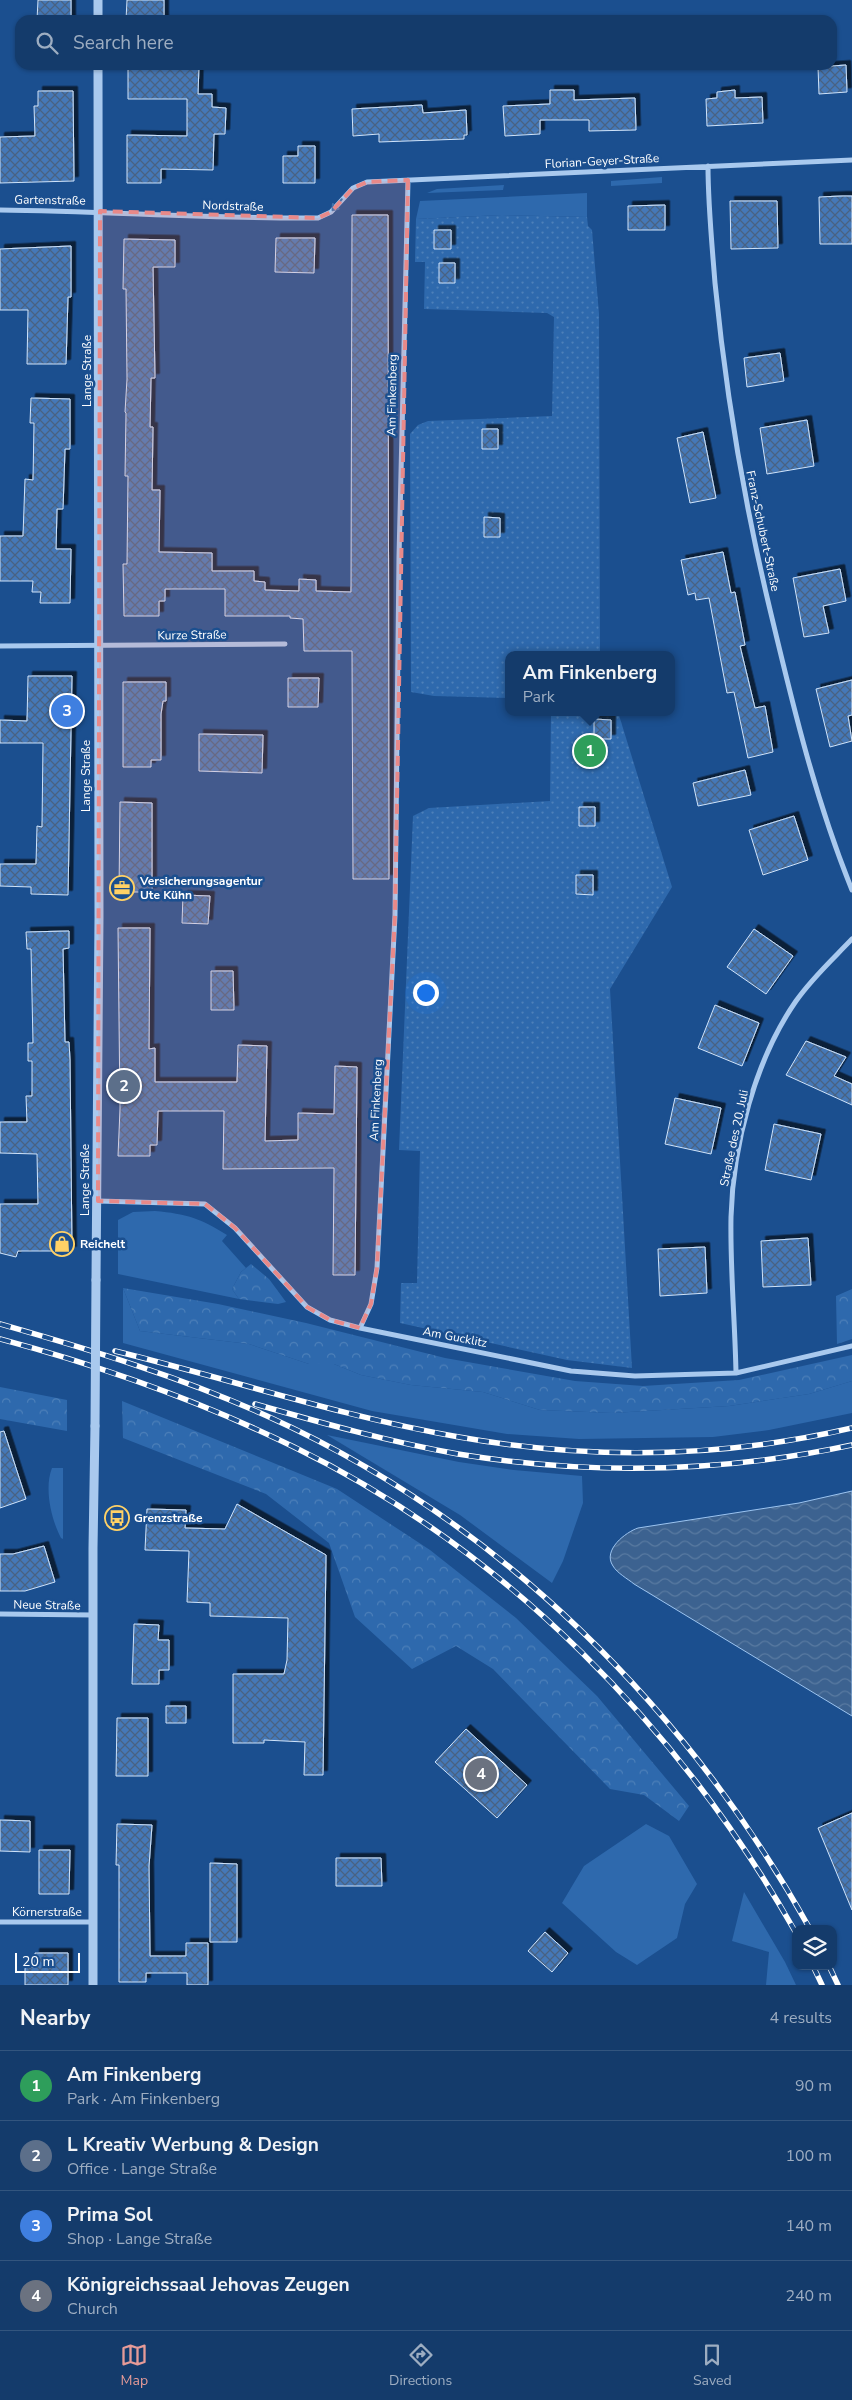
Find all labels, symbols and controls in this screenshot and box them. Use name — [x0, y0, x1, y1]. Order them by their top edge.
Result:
search box — [15, 15, 837, 70]
icon: search — [33, 29, 61, 57]
text: Search here — [73, 30, 174, 56]
street label: Florian-Geyer-Straße — [544, 150, 660, 172]
street label: Gartenstraße — [14, 191, 86, 209]
street label: Nordstraße — [202, 197, 264, 215]
one-way arrow — [331, 198, 342, 211]
street label: Lange Straße — [79, 335, 95, 407]
street label: Am Finkenberg — [383, 354, 401, 436]
street label: Franz-Schubert-Straße — [742, 469, 784, 593]
street label: Kurze Straße — [157, 626, 227, 644]
popup — [505, 651, 675, 716]
text: Am Finkenberg — [523, 660, 657, 686]
text: Park — [523, 686, 555, 708]
pin: 3 — [51, 692, 83, 730]
pin: 1 — [574, 732, 606, 770]
street label: Lange Straße — [78, 740, 94, 812]
place label: Versicherungsagentur Ute Kühn — [139, 873, 263, 903]
office icon: Versicherungsagentur Ute Kühn — [109, 875, 135, 901]
your location — [413, 980, 439, 1006]
street label: Am Finkenberg — [366, 1059, 386, 1141]
pin: 2 — [108, 1067, 140, 1105]
street label: Straße des 20. Juli — [716, 1088, 752, 1188]
street label: Lange Straße — [77, 1144, 93, 1216]
shop icon: Reichelt — [49, 1231, 75, 1257]
place label: Reichelt — [80, 1236, 126, 1252]
street label: Am Gucklitz — [421, 1323, 489, 1351]
bus stop icon: Grenzstraße — [104, 1505, 130, 1531]
place label: Grenzstraße — [134, 1510, 203, 1526]
street label: Neue Straße — [13, 1596, 81, 1614]
pin: 4 — [465, 1755, 497, 1793]
street label: Körnerstraße — [12, 1904, 82, 1920]
map controls — [792, 1925, 837, 1970]
button: layers — [792, 1925, 837, 1970]
scale bar — [15, 1950, 80, 1973]
text: 20 m — [22, 1952, 54, 1971]
text: Nearby — [20, 2004, 90, 2032]
text: 4 results — [770, 2007, 832, 2029]
text: Am Finkenberg — [67, 2062, 201, 2088]
text: 1 — [31, 2075, 41, 2097]
text: 90 m — [795, 2075, 832, 2097]
text: Park · Am Finkenberg — [67, 2088, 220, 2110]
text: L Kreativ Werbung & Design — [67, 2132, 319, 2158]
text: 2 — [31, 2145, 41, 2167]
text: 100 m — [785, 2145, 832, 2167]
text: Office · Lange Straße — [67, 2158, 217, 2180]
text: Prima Sol — [67, 2202, 153, 2228]
text: 3 — [31, 2215, 41, 2237]
text: 140 m — [785, 2215, 832, 2237]
text: Shop · Lange Straße — [67, 2228, 212, 2250]
text: Königreichssaal Jehovas Zeugen — [67, 2272, 350, 2298]
text: 4 — [31, 2285, 41, 2307]
text: 240 m — [785, 2285, 832, 2307]
text: Church — [67, 2298, 118, 2320]
tab: Map — [120, 2341, 148, 2390]
tab: Directions — [389, 2341, 452, 2390]
tab: Saved — [693, 2341, 732, 2390]

